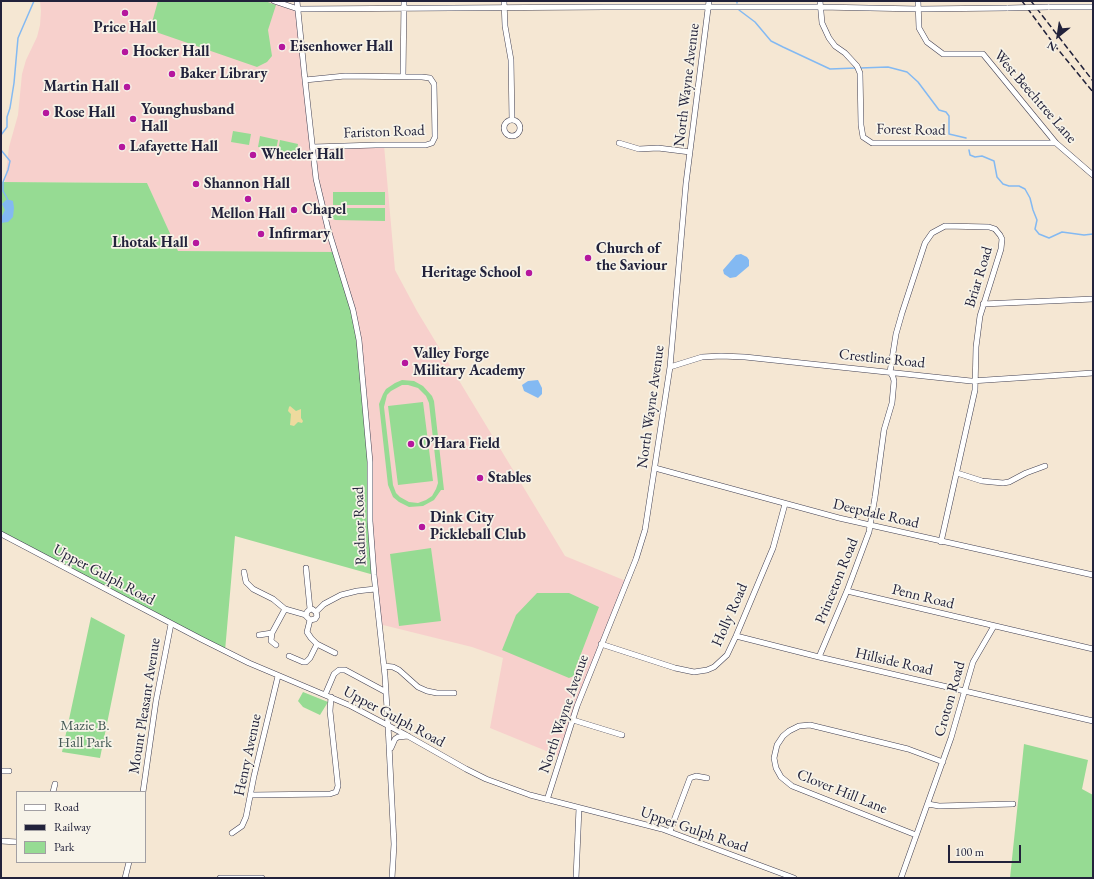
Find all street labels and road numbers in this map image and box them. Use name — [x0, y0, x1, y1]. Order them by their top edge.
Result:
street label: North Wayne Avenue — [670, 22, 704, 148]
street label: West Beechtree Lane — [990, 47, 1080, 147]
street label: Forest Road — [876, 120, 946, 140]
street label: Fariston Road — [343, 122, 425, 142]
street label: Briar Road — [961, 244, 997, 310]
street label: North Wayne Avenue — [633, 344, 669, 470]
street label: Crestline Road — [838, 346, 926, 372]
street label: Radnor Road — [350, 486, 370, 566]
street label: Deepdale Road — [831, 495, 921, 533]
street label: Princeton Road — [812, 535, 862, 627]
street label: Upper Gulph Road — [50, 541, 158, 609]
street label: Holly Road — [708, 581, 752, 649]
street label: Penn Road — [890, 581, 956, 613]
street label: Mount Pleasant Avenue — [125, 637, 165, 775]
street label: Hillside Road — [853, 644, 935, 680]
street label: North Wayne Avenue — [535, 652, 593, 776]
street label: Croton Road — [931, 659, 969, 739]
street label: Upper Gulph Road — [340, 683, 448, 751]
street label: Henry Avenue — [231, 712, 265, 798]
street label: Clover Hill Lane — [794, 766, 890, 818]
street label: Upper Gulph Road — [638, 803, 750, 857]

